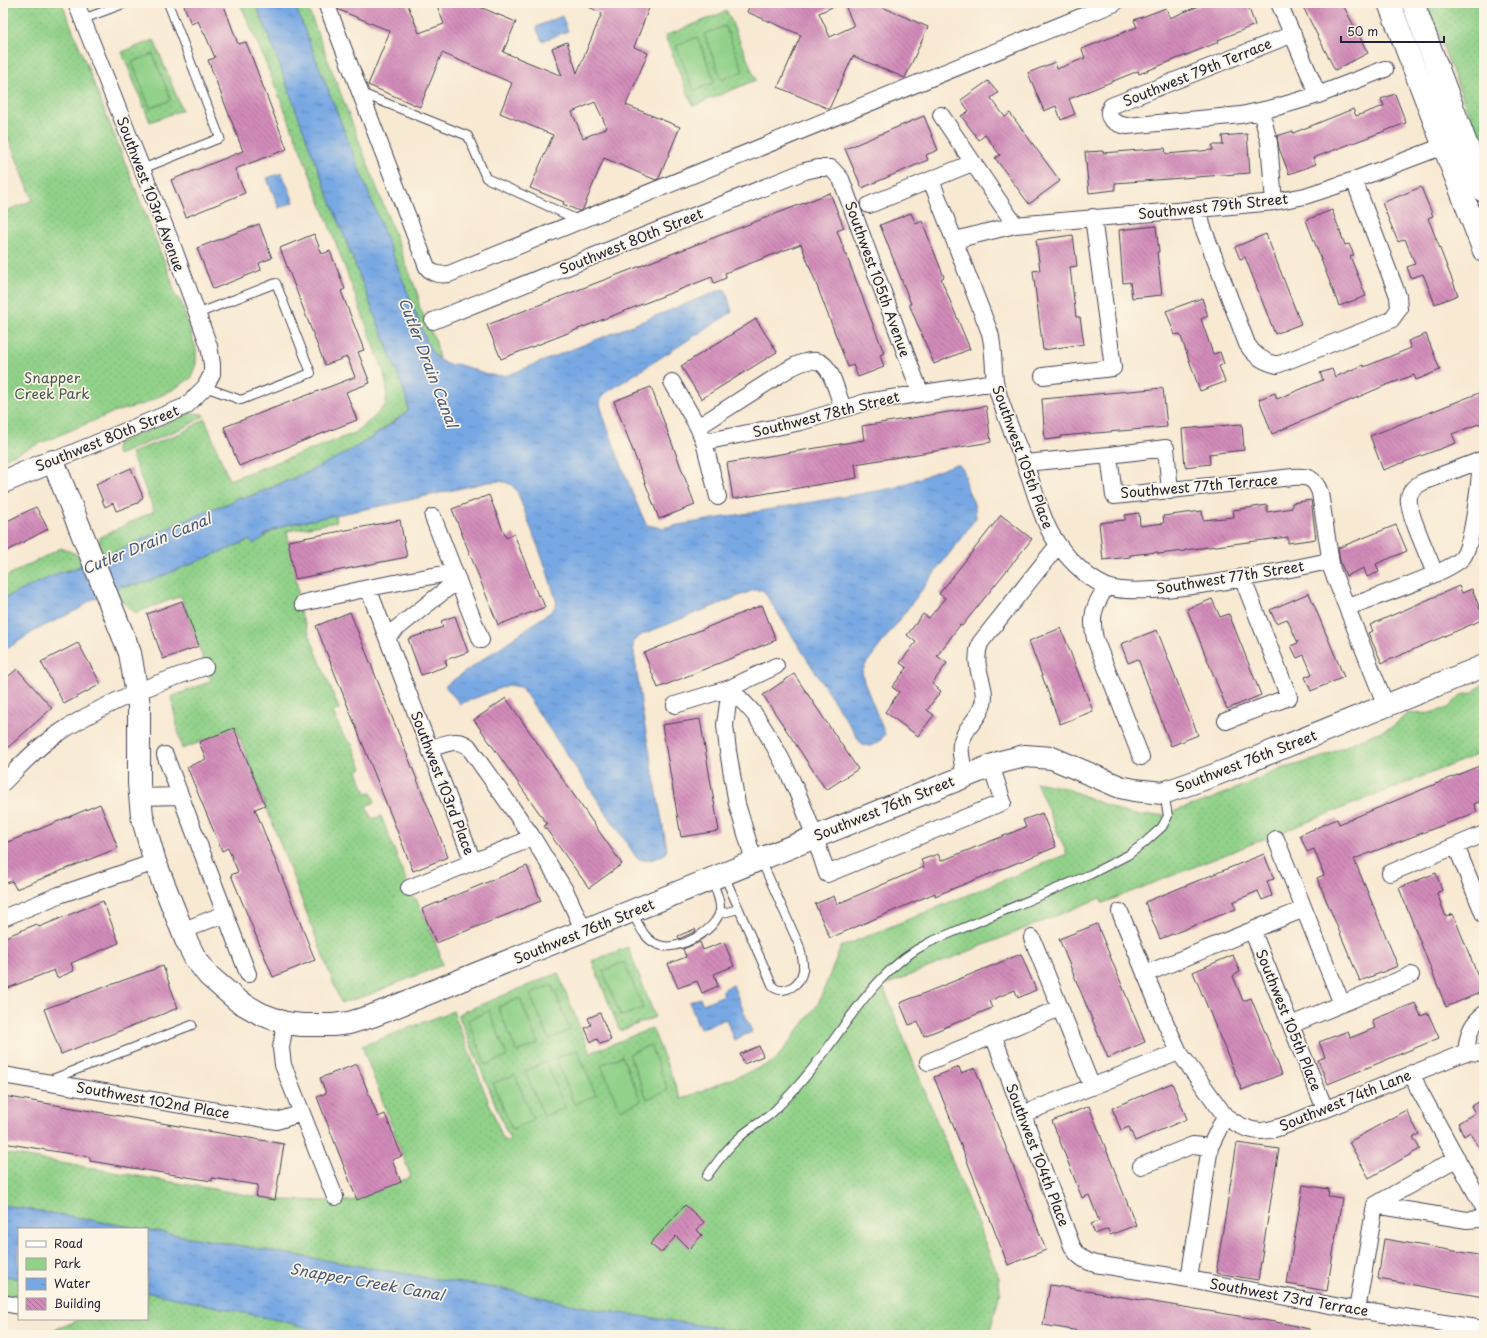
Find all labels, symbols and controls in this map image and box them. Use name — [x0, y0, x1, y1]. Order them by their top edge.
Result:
scale bar — [1341, 18, 1444, 44]
text: 50 m — [1347, 22, 1378, 40]
street label: Southwest 79th Terrace — [1119, 33, 1275, 111]
street label: Southwest 103rd Avenue — [112, 114, 190, 275]
street label: Southwest 79th Street — [1137, 188, 1289, 224]
street label: Southwest 105th Avenue — [840, 198, 916, 360]
street label: Southwest 80th Street — [556, 202, 706, 279]
water label: Cutler Drain Canal — [394, 294, 465, 433]
park label: Snapper Creek Park — [14, 367, 90, 404]
street label: Southwest 105th Place — [987, 382, 1059, 532]
street label: Southwest 78th Street — [750, 386, 902, 442]
street label: Southwest 80th Street — [32, 399, 182, 476]
street label: Southwest 77th Terrace — [1119, 469, 1279, 503]
water label: Cutler Drain Canal — [78, 506, 217, 579]
street label: Southwest 77th Street — [1155, 555, 1306, 599]
street label: Southwest 103rd Place — [406, 708, 480, 858]
street label: Southwest 76th Street — [1172, 724, 1320, 798]
street label: Southwest 76th Street — [811, 770, 958, 846]
street label: Southwest 76th Street — [511, 893, 658, 969]
street label: Southwest 105th Place — [1251, 946, 1327, 1094]
street label: Southwest 74th Lane — [1276, 1064, 1414, 1136]
street label: Southwest 102nd Place — [75, 1076, 231, 1124]
street label: Southwest 104th Place — [1001, 1080, 1075, 1230]
legend — [18, 1228, 148, 1320]
text: Road — [54, 1234, 83, 1252]
text: Park — [54, 1254, 81, 1272]
water label: Snapper Creek Canal — [288, 1256, 449, 1306]
street label: Southwest 73rd Terrace — [1208, 1273, 1370, 1321]
text: Water — [54, 1274, 91, 1292]
text: Building — [54, 1294, 101, 1312]

